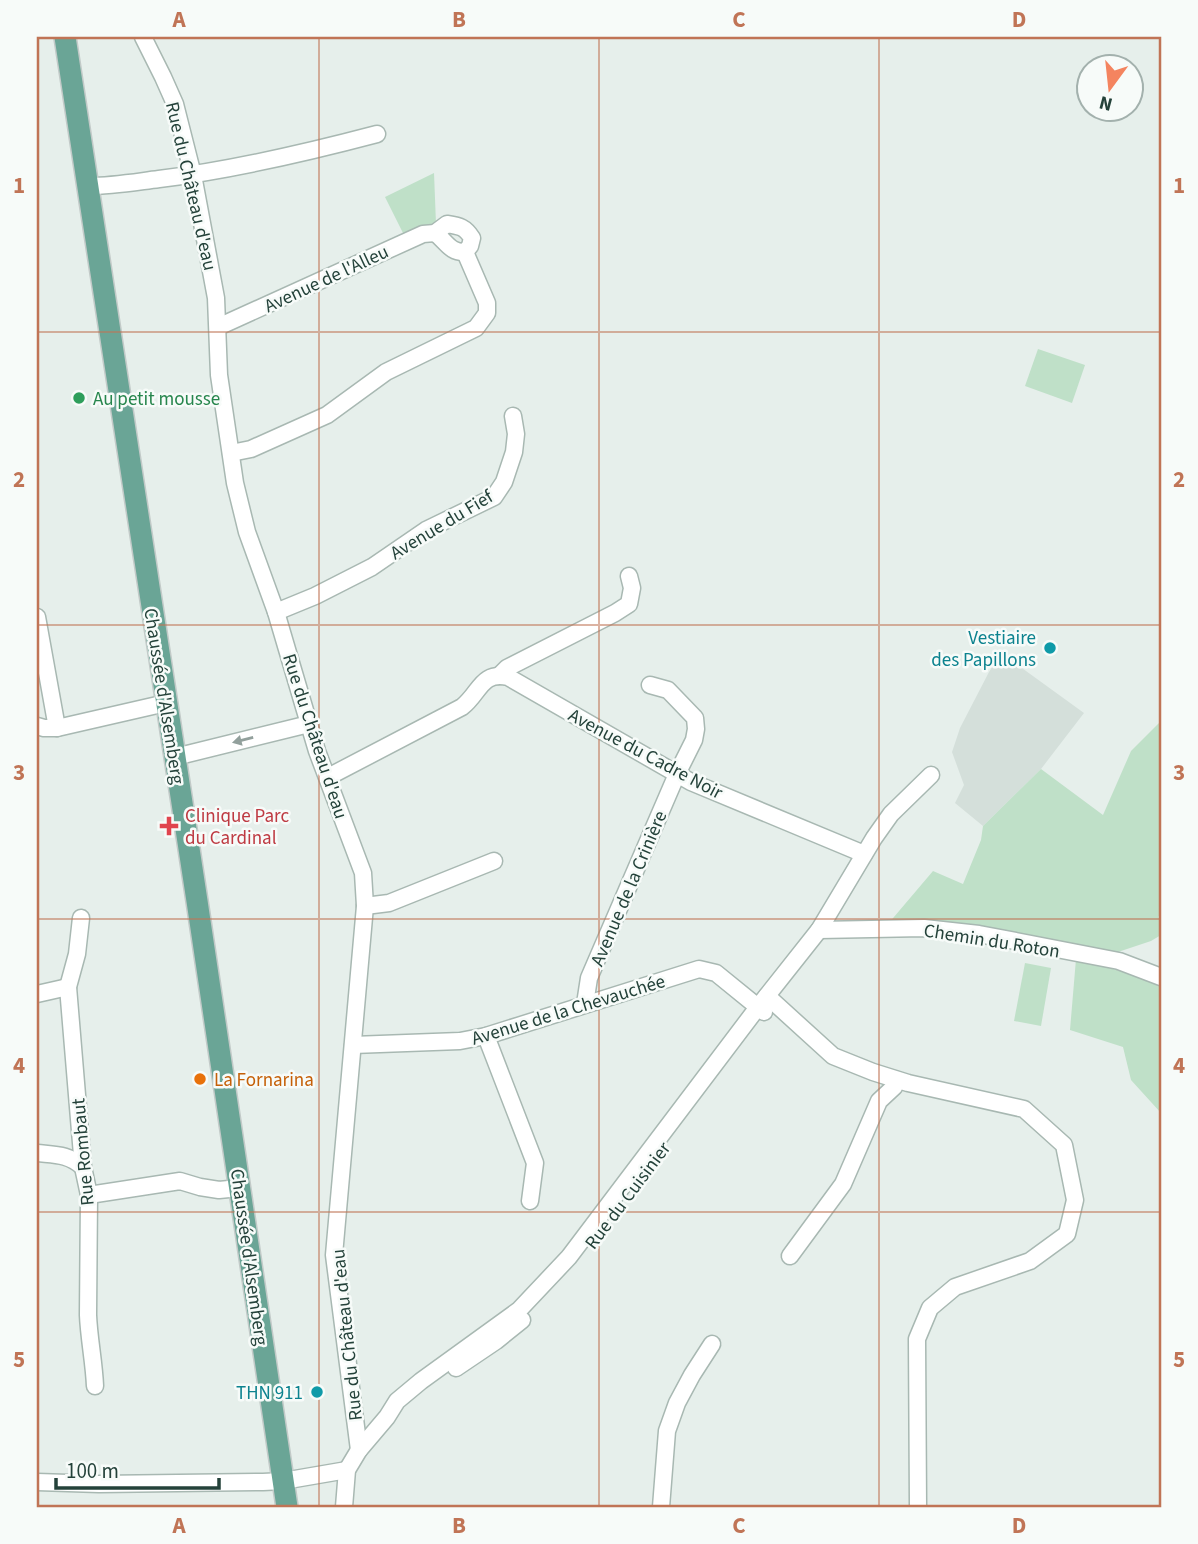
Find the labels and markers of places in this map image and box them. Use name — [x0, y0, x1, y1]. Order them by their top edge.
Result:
place label: Au petit mousse — [93, 386, 220, 413]
marker: Au petit mousse — [71, 390, 87, 406]
place label: Vestiaire des Papillons — [931, 625, 1036, 674]
marker: Vestiaire des Papillons — [1042, 640, 1058, 656]
place label: Clinique Parc du Cardinal — [185, 803, 289, 852]
marker: Clinique Parc du Cardinal — [159, 816, 179, 836]
place label: La Fornarina — [214, 1067, 314, 1094]
marker: La Fornarina — [192, 1071, 208, 1087]
place label: THN 911 — [236, 1380, 303, 1407]
marker: THN 911 — [309, 1384, 325, 1400]

